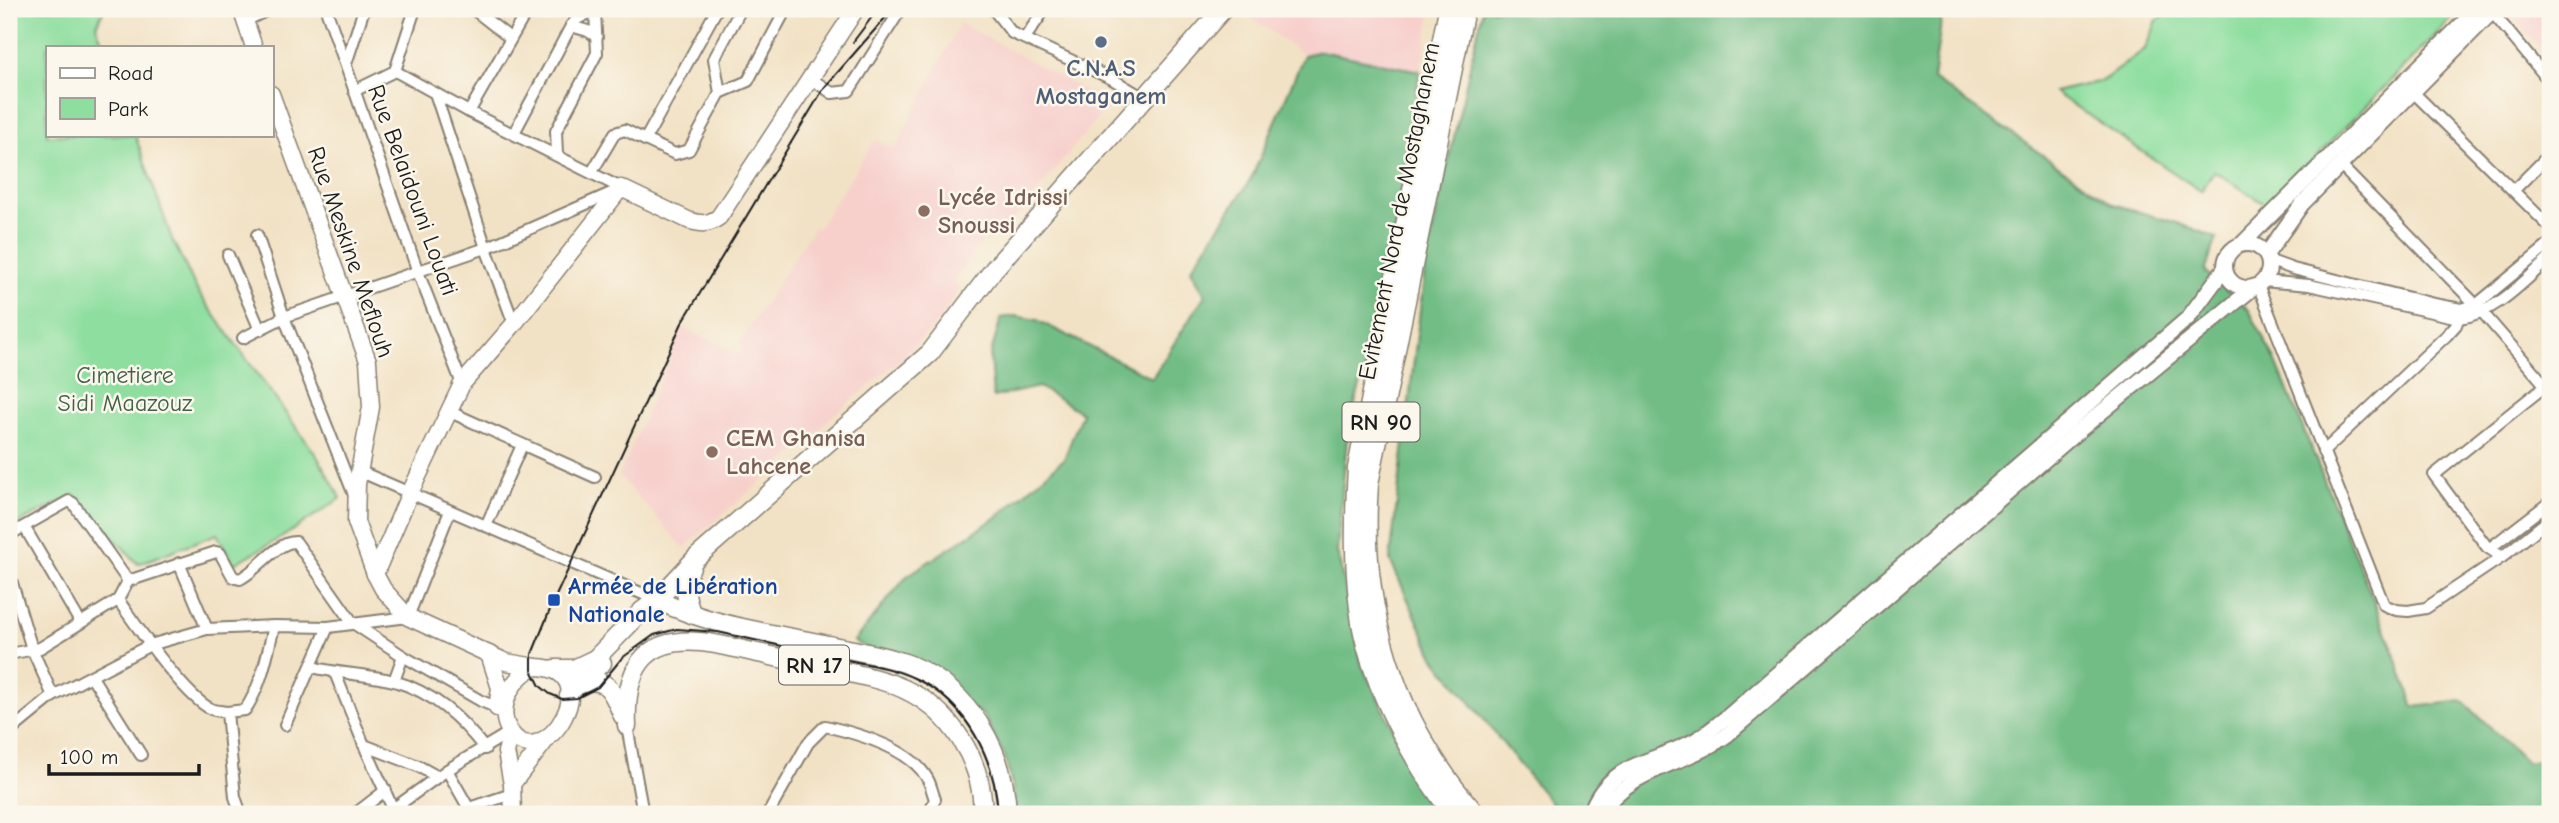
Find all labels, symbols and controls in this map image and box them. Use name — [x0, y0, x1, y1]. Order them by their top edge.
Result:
marker: C.N.A.S Mostaganem — [1093, 34, 1109, 50]
street label: Evitement Nord de Mostaghanem — [1353, 40, 1445, 382]
legend — [46, 46, 273, 136]
place label: C.N.A.S Mostaganem — [1036, 54, 1166, 110]
text: Road — [108, 61, 153, 85]
street label: Rue Belaidouni Louati — [362, 81, 464, 299]
text: Park — [108, 97, 148, 121]
street label: Rue Meskine Meflouh — [302, 143, 400, 361]
place label: Lycée Idrissi Snoussi — [938, 183, 1068, 239]
marker: Lycée Idrissi Snoussi — [916, 203, 932, 219]
park label: Cimetiere Sidi Maazouz — [58, 361, 193, 417]
road number: RN 90 — [1342, 402, 1420, 442]
place label: CEM Ghanisa Lahcene — [726, 424, 866, 480]
marker: CEM Ghanisa Lahcene — [704, 444, 720, 460]
place label: Armée de Libération Nationale — [568, 572, 778, 628]
marker: Armée de Libération Nationale — [546, 592, 562, 608]
road number: RN 17 — [779, 646, 849, 684]
scale bar — [49, 732, 200, 776]
text: 100 m — [60, 745, 118, 769]

